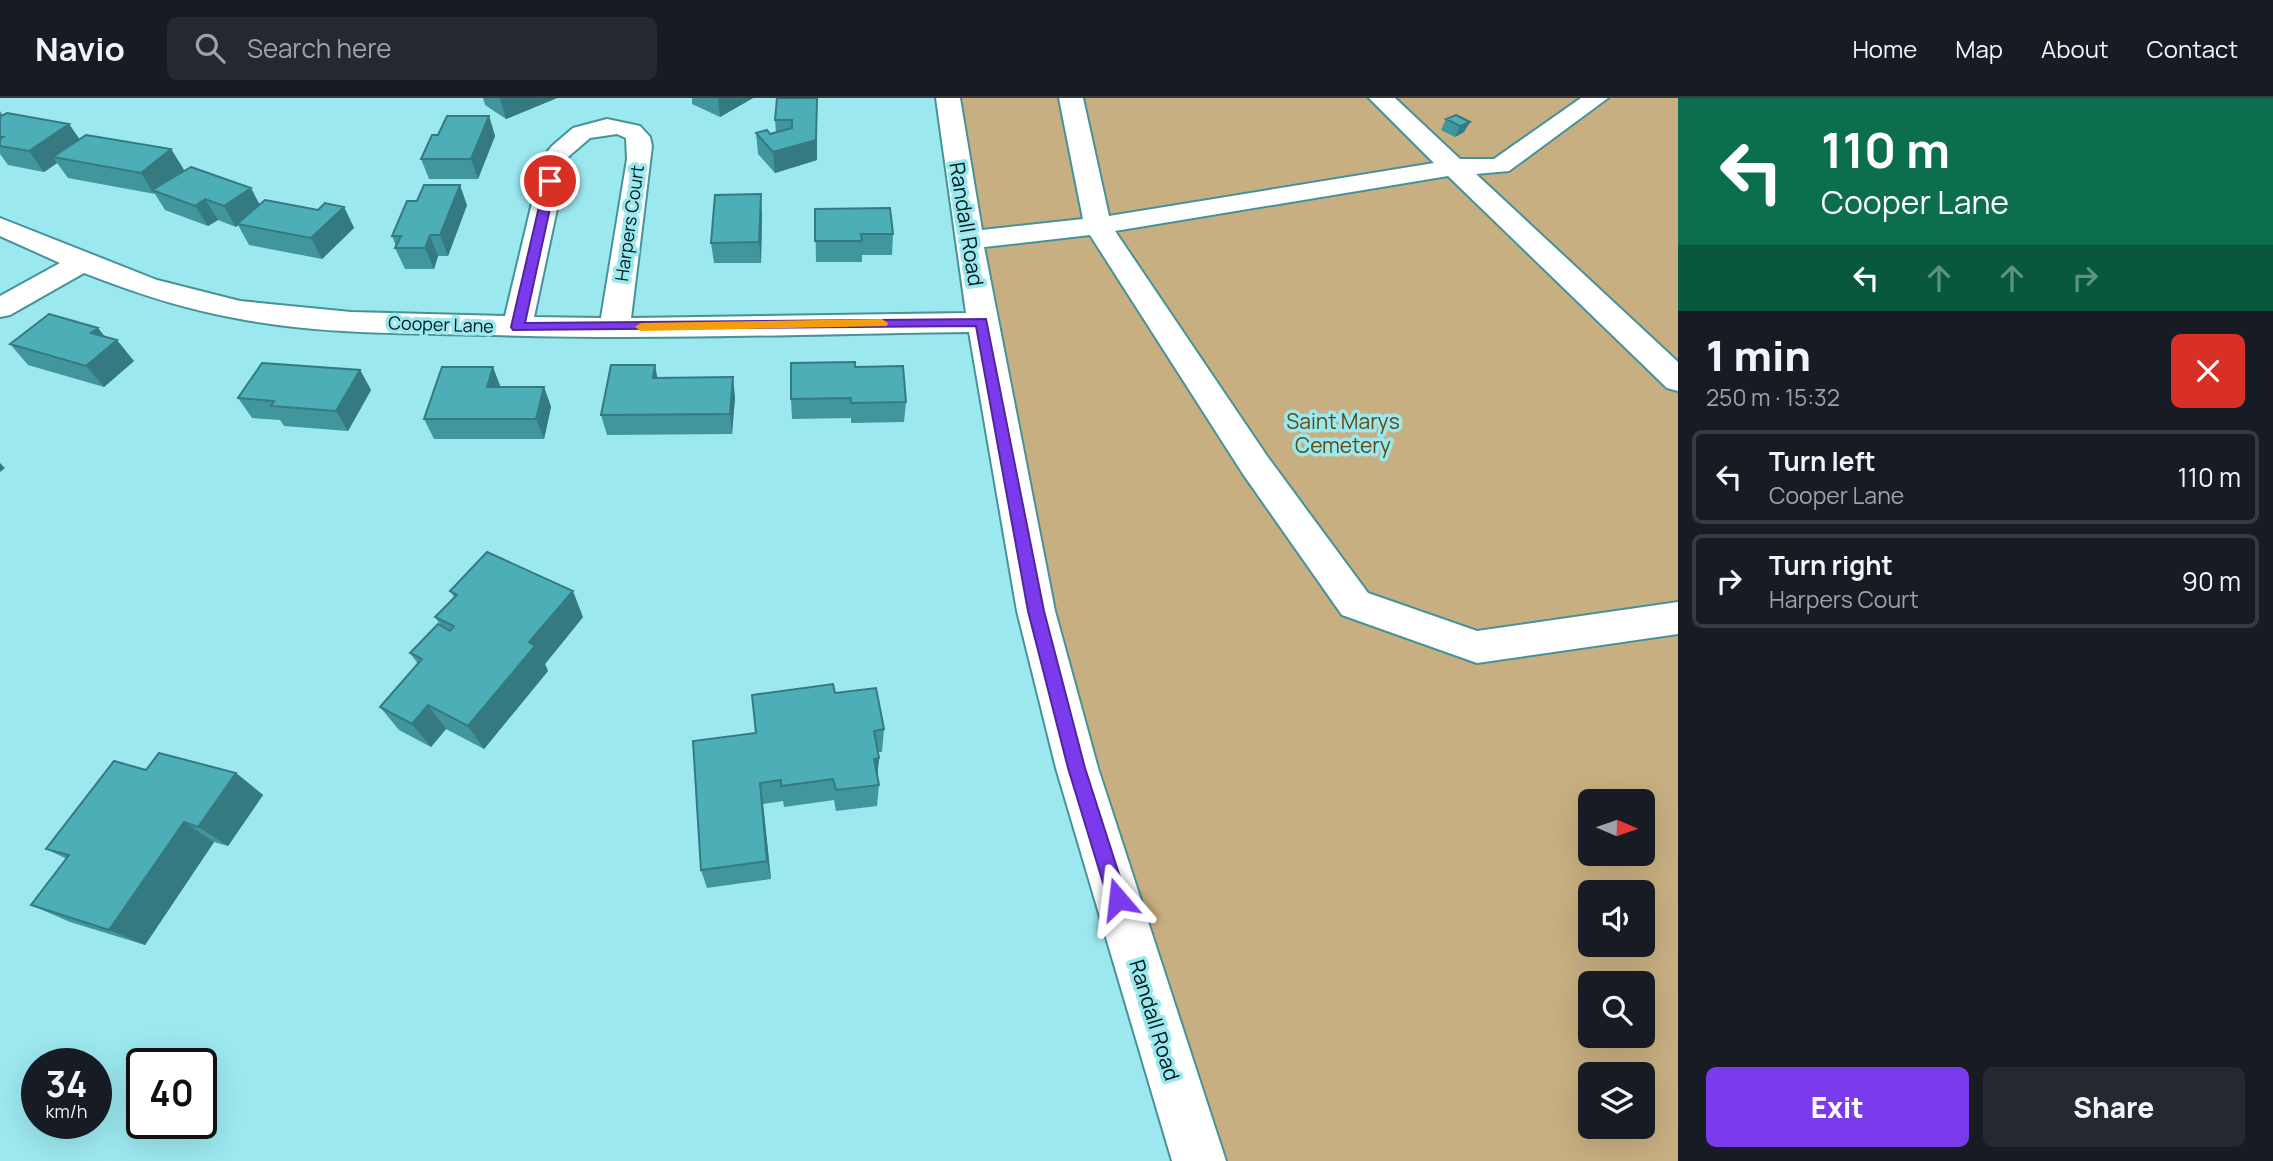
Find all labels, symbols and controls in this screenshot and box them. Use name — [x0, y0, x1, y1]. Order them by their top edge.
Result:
search box — [167, 17, 657, 80]
text: Navio — [35, 26, 125, 71]
icon: search — [191, 29, 229, 67]
text: Search here — [247, 30, 391, 66]
text: Home — [1852, 32, 1917, 65]
text: Map — [1955, 32, 2003, 65]
text: About — [2041, 32, 2109, 65]
text: Contact — [2147, 32, 2238, 65]
text: 110 m — [1821, 116, 1950, 183]
icon: left — [1706, 126, 1797, 217]
pin — [520, 151, 580, 211]
street label: Randall Road — [943, 160, 991, 288]
icon: arrive — [531, 162, 569, 200]
street label: Harpers Court — [609, 163, 649, 283]
text: Cooper Lane — [1821, 180, 2009, 224]
icon: left — [1847, 259, 1885, 297]
icon: ahead — [1920, 259, 1958, 297]
icon: ahead — [1993, 259, 2031, 297]
icon: right — [2066, 259, 2104, 297]
street label: Cooper Lane — [388, 310, 494, 338]
text: 1 min — [1706, 326, 1811, 384]
button: close — [2171, 334, 2245, 408]
text: 250 m · 15:32 — [1706, 381, 1840, 413]
park label: Saint Marys Cemetery — [1286, 407, 1400, 459]
text: Turn left — [1769, 443, 1876, 479]
icon: left — [1710, 458, 1748, 496]
text: 110 m — [2178, 459, 2241, 495]
text: Cooper Lane — [1769, 479, 1904, 511]
text: Turn right — [1769, 547, 1893, 583]
icon: right — [1710, 562, 1748, 600]
text: 90 m — [2182, 563, 2241, 599]
text: Harpers Court — [1769, 583, 1919, 615]
north arrow — [1578, 789, 1656, 866]
map controls — [1578, 789, 1655, 1139]
position arrow — [1081, 862, 1155, 936]
button: sound — [1578, 880, 1655, 957]
street label: Randall Road — [1123, 956, 1187, 1084]
button: search — [1578, 971, 1655, 1048]
speed limit sign: 40 — [126, 1048, 217, 1139]
text: 34 — [46, 1060, 87, 1108]
button: layers — [1578, 1062, 1655, 1139]
button: Exit — [1706, 1067, 1969, 1147]
button: Share — [1983, 1067, 2245, 1147]
text: km/h — [46, 1099, 87, 1123]

